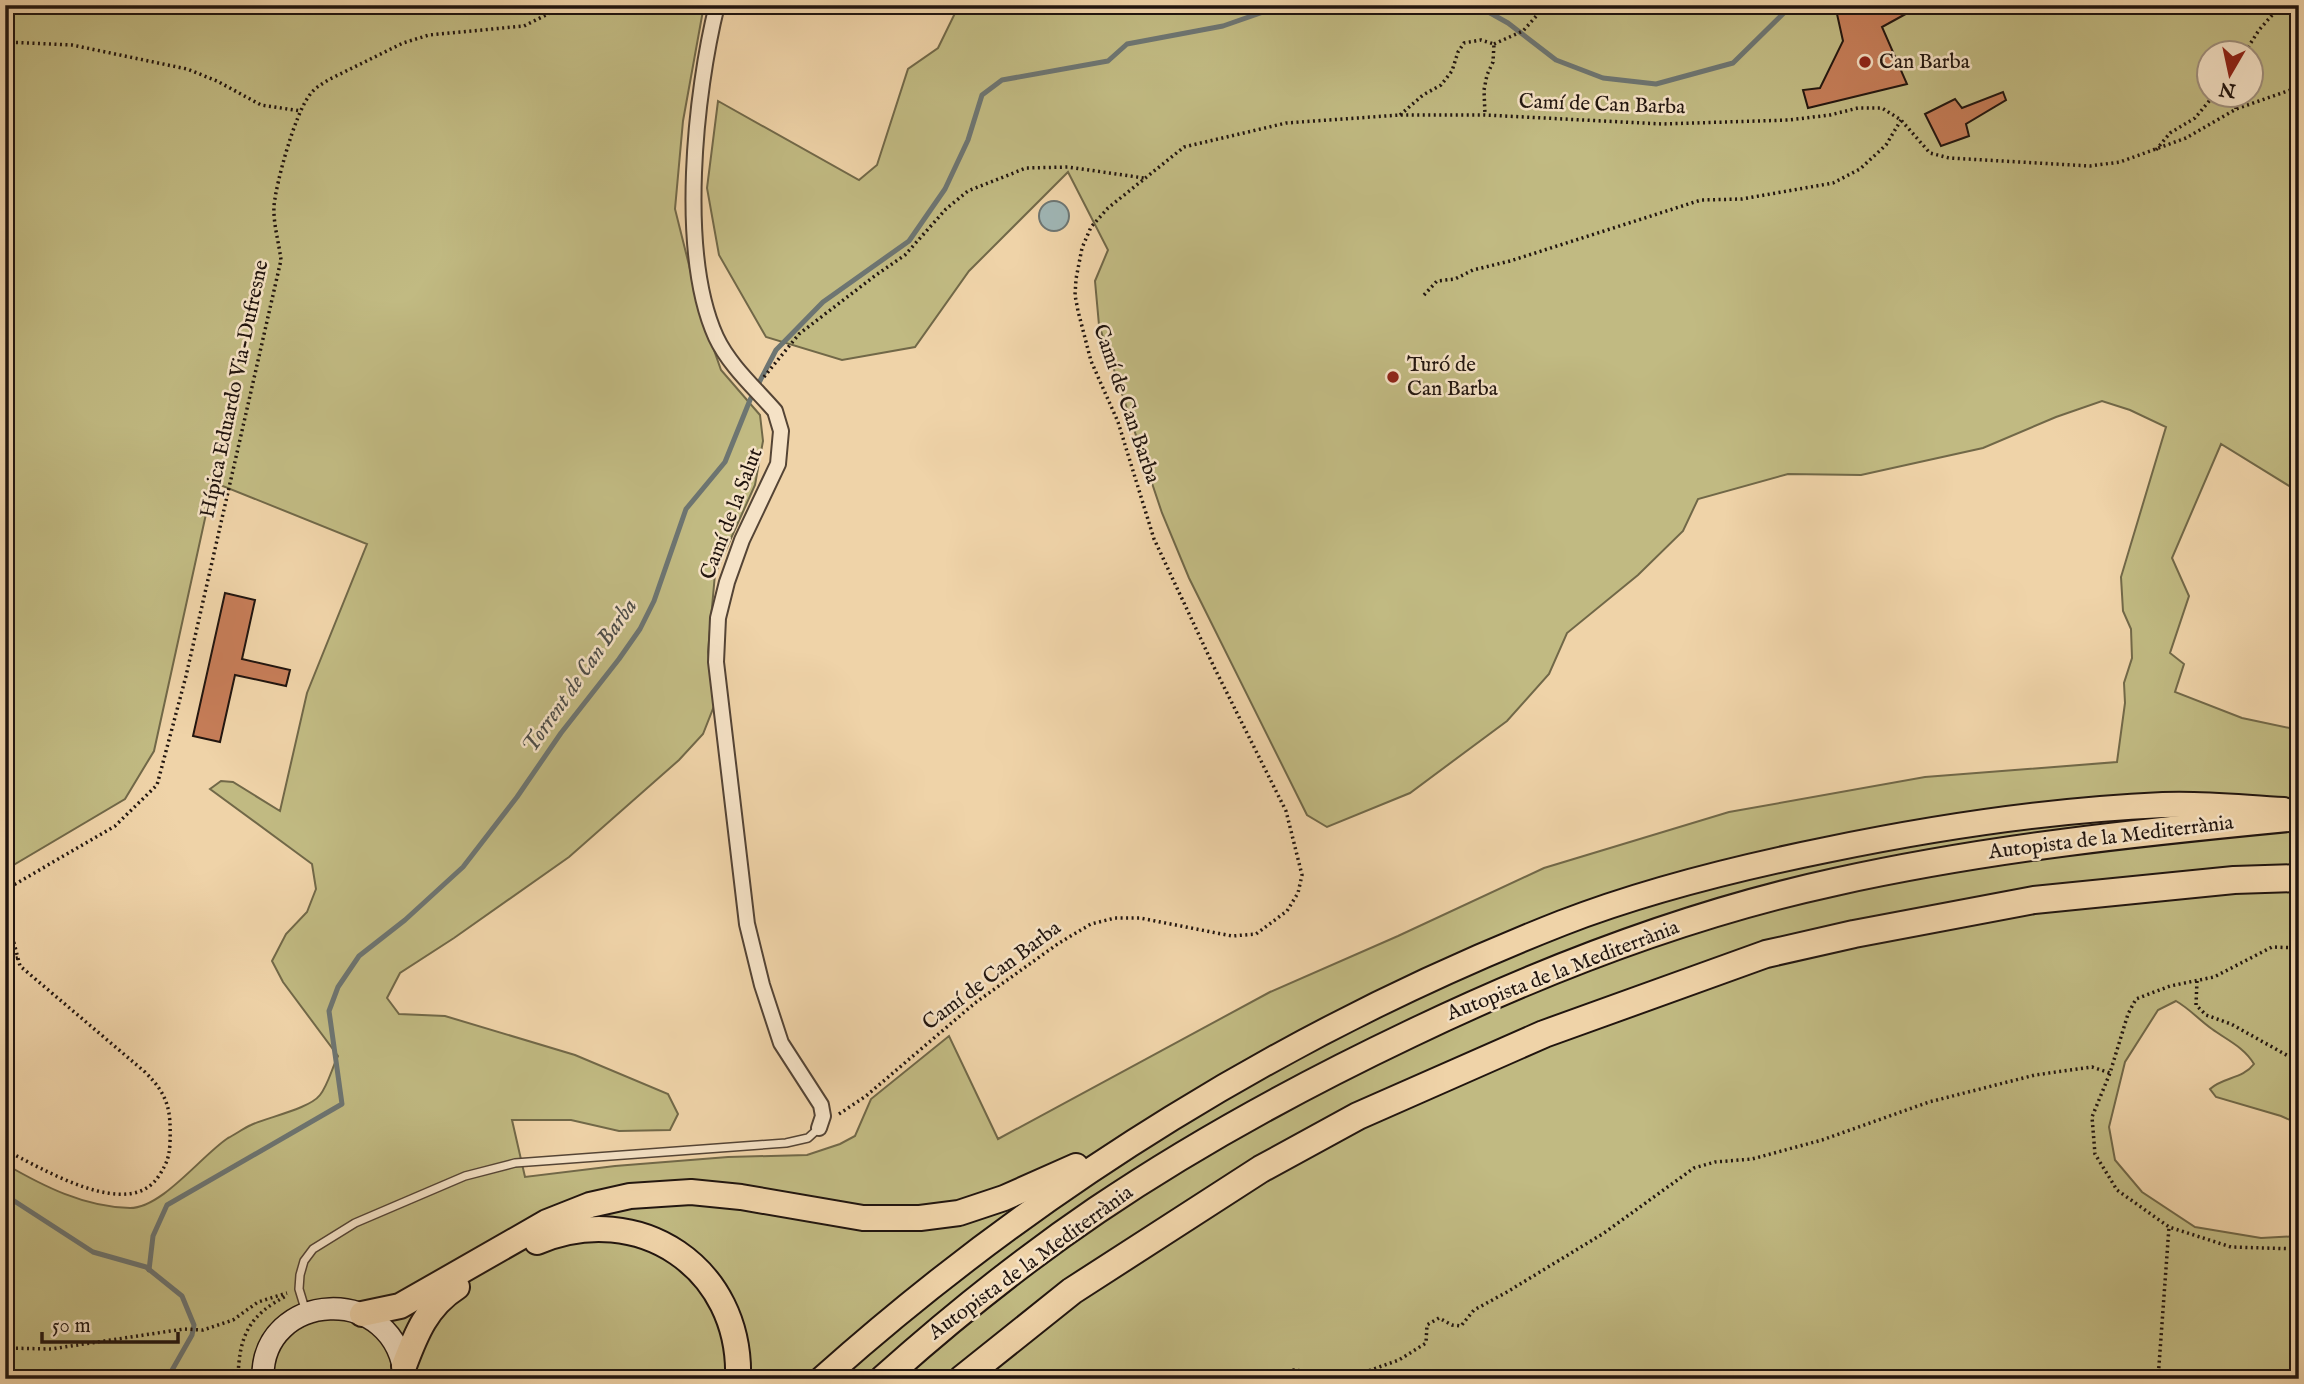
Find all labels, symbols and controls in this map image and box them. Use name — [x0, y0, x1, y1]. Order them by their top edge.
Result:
north arrow — [2196, 38, 2266, 108]
place label: Can Barba — [1879, 49, 1971, 76]
marker: Can Barba — [1857, 54, 1873, 70]
text: N — [2217, 76, 2239, 102]
street label: Camí de Can Barba — [1518, 89, 1687, 121]
street label: Hípica Eduardo Via-Dufresne — [194, 257, 276, 520]
street label: Camí de Can Barba — [1086, 321, 1166, 488]
place label: Turó de Can Barba — [1407, 352, 1499, 403]
marker: Turó de Can Barba — [1385, 369, 1401, 385]
street label: Camí de la Salut — [695, 444, 769, 584]
water label: Torrent de Can Barba — [516, 593, 644, 759]
street label: Autopista de la Mediterrània — [1986, 809, 2236, 867]
street label: Camí de Can Barba — [917, 914, 1067, 1037]
street label: Autopista de la Mediterrània — [1442, 914, 1684, 1028]
street label: Autopista de la Mediterrània — [922, 1179, 1139, 1347]
scale bar — [42, 1300, 178, 1344]
text: 50 m — [52, 1313, 91, 1340]

